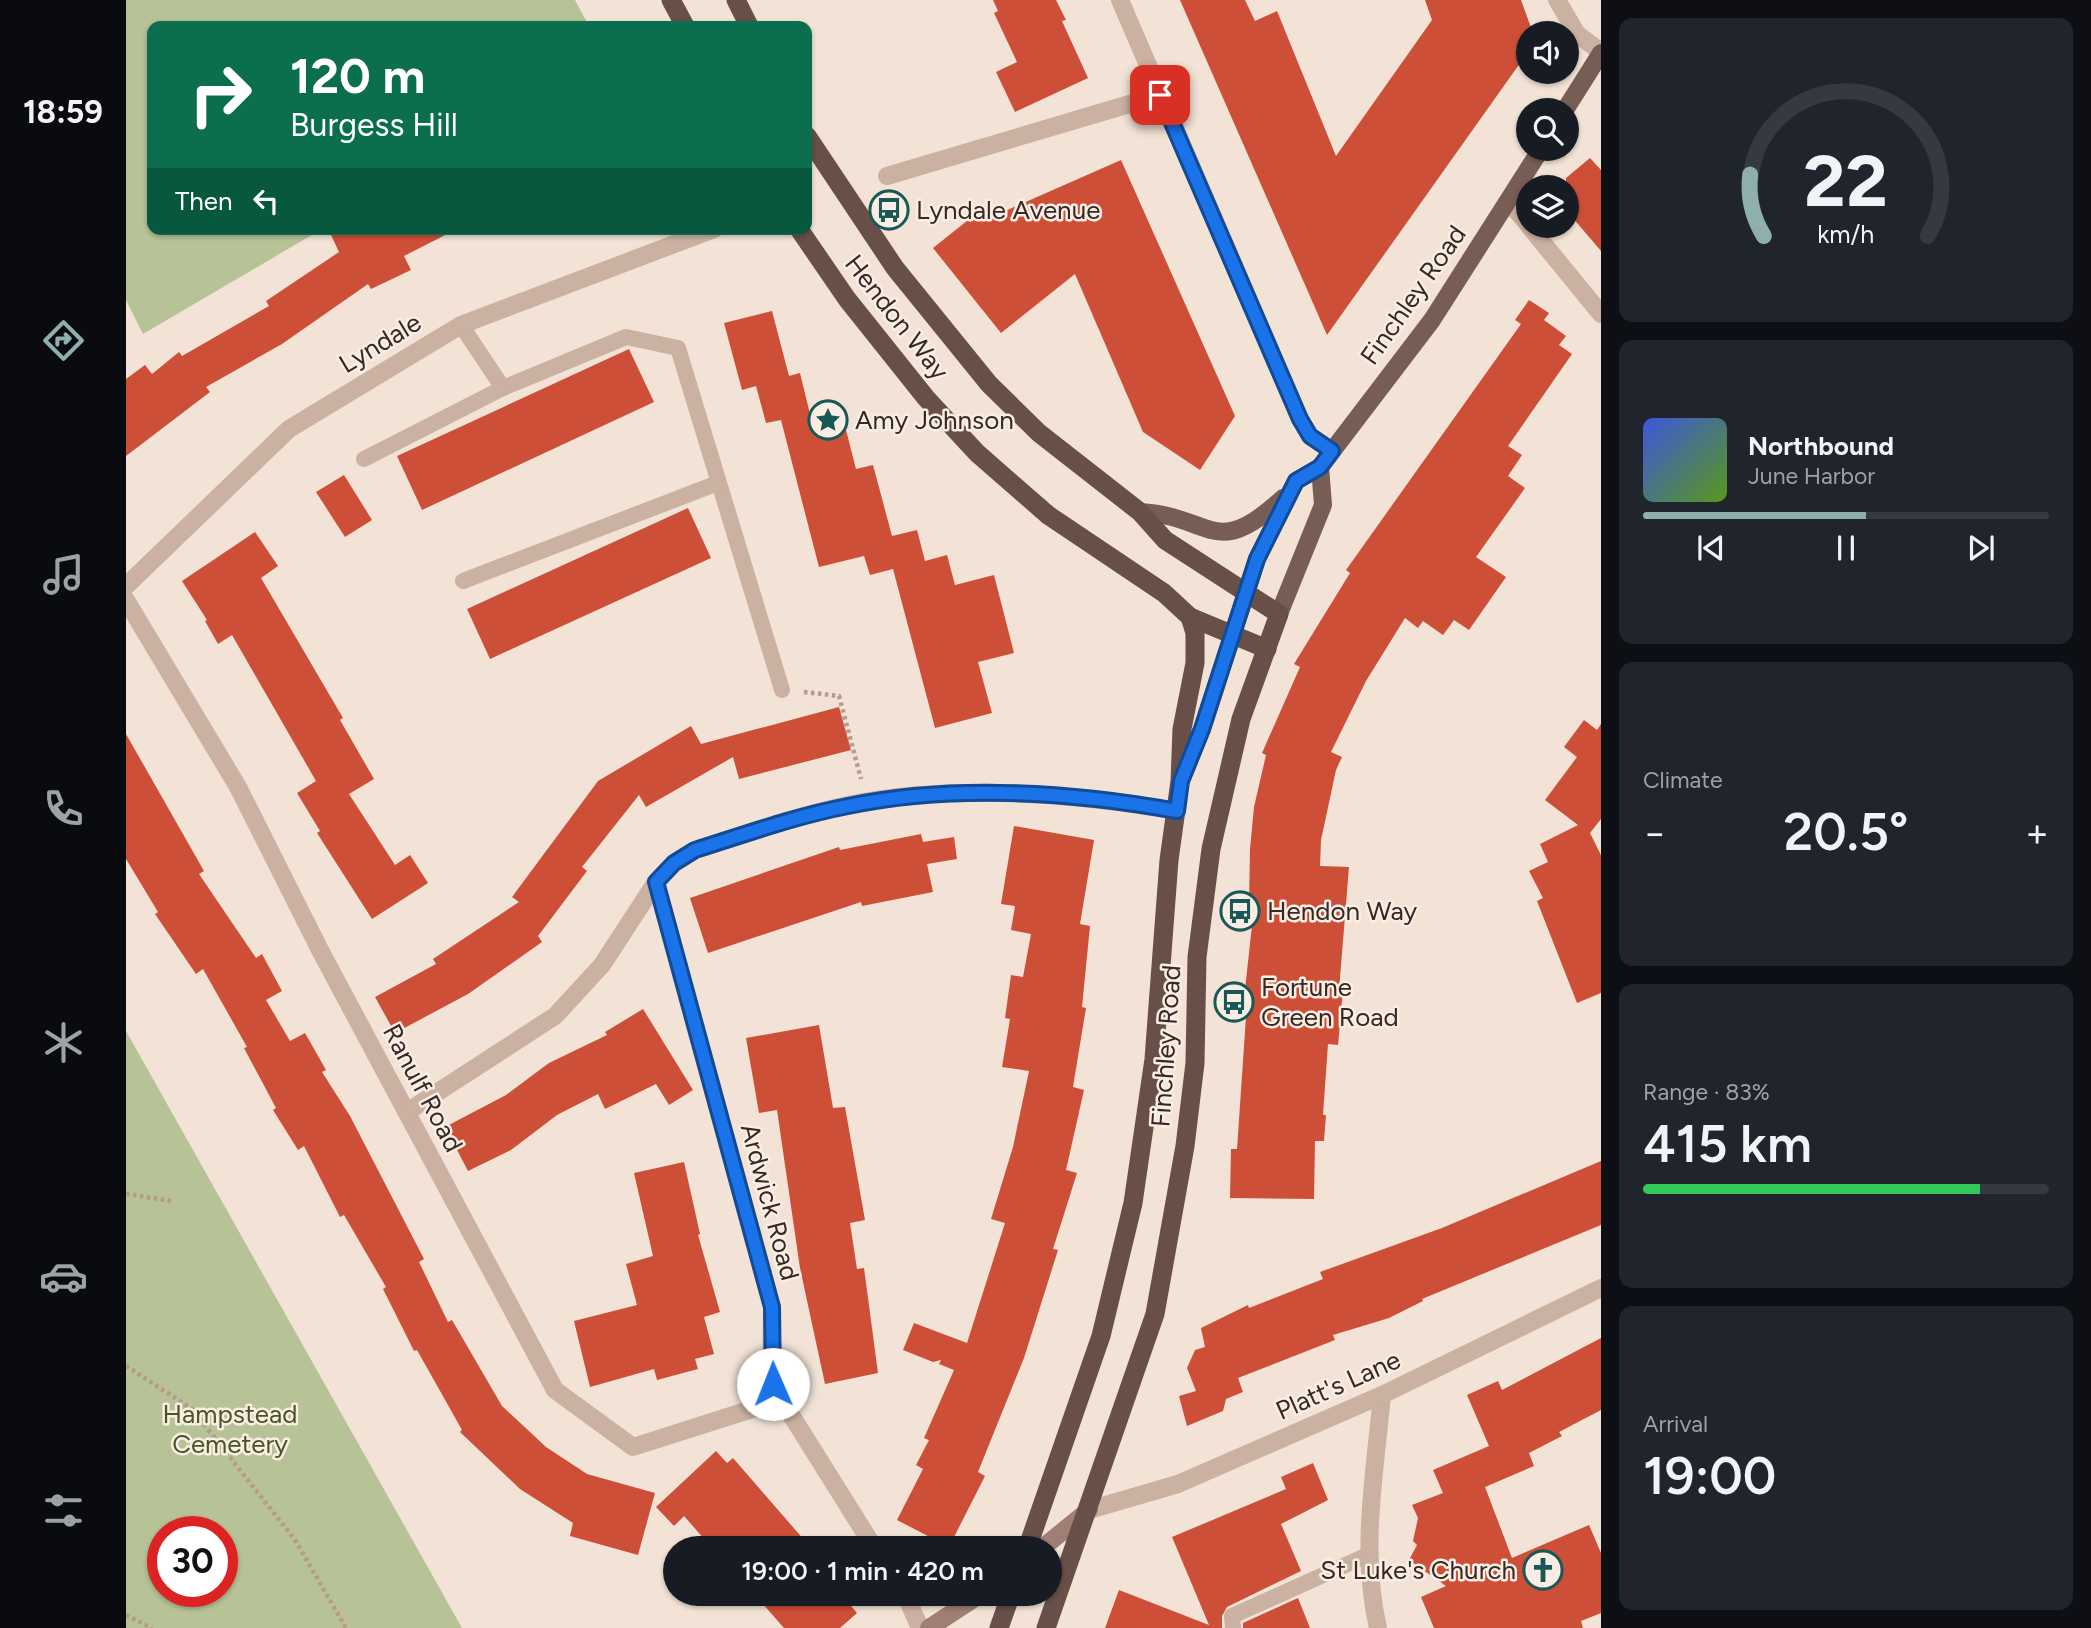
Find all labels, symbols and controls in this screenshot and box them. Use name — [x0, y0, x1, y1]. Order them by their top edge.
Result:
map controls — [1516, 21, 1579, 238]
button: sound — [1516, 21, 1579, 84]
text: 120 m — [290, 46, 425, 105]
icon: right — [175, 49, 266, 140]
pin — [1130, 65, 1190, 125]
icon: arrive — [1141, 76, 1179, 114]
text: 18:59 — [23, 93, 103, 131]
button: search — [1516, 98, 1579, 161]
text: Burgess Hill — [290, 106, 458, 144]
text: 22 — [1804, 137, 1888, 224]
button: layers — [1516, 175, 1579, 238]
icon: left — [247, 182, 285, 220]
text: Then — [175, 185, 233, 217]
bus stop icon: Lyndale Avenue — [868, 189, 910, 231]
place label: Lyndale Avenue — [916, 194, 1100, 226]
street label: Finchley Road — [1353, 219, 1473, 371]
text: km/h — [1817, 219, 1875, 249]
street label: Hendon Way — [838, 248, 956, 386]
street label: Lyndale — [333, 306, 427, 380]
icon: directions — [39, 316, 88, 365]
place icon: Amy Johnson — [807, 399, 849, 441]
place label: Amy Johnson — [855, 404, 1014, 436]
text: Northbound — [1748, 430, 1894, 462]
text: June Harbor — [1748, 462, 1875, 490]
icon: previous — [1692, 529, 1730, 567]
icon: pause — [1827, 529, 1865, 567]
icon: next — [1962, 529, 2000, 567]
icon: music — [39, 550, 88, 599]
text: Climate — [1643, 766, 1722, 794]
icon: phone — [39, 784, 88, 833]
text: 20.5° — [1784, 801, 1908, 863]
text: − — [1643, 810, 1667, 856]
text: + — [2025, 810, 2049, 856]
bus stop icon: Hendon Way — [1219, 890, 1261, 932]
place label: Hendon Way — [1267, 895, 1417, 927]
street label: Finchley Road — [1144, 964, 1188, 1128]
place label: Fortune Green Road — [1261, 971, 1399, 1033]
bus stop icon: Fortune Green Road — [1213, 981, 1255, 1023]
icon: climate — [39, 1018, 88, 1067]
street label: Ranulf Road — [376, 1019, 470, 1157]
text: Range · 83% — [1643, 1078, 1770, 1106]
text: 415 km — [1643, 1113, 1812, 1175]
street label: Ardwick Road — [734, 1120, 806, 1284]
icon: car — [39, 1252, 88, 1301]
street label: Platt's Lane — [1271, 1343, 1405, 1427]
position arrow — [736, 1347, 810, 1421]
park label: Hampstead Cemetery — [163, 1398, 297, 1460]
text: Arrival — [1643, 1410, 1708, 1438]
text: 19:00 — [1643, 1445, 1776, 1507]
icon: filters — [39, 1486, 88, 1535]
speed limit sign: 30 — [147, 1516, 238, 1607]
church icon: St Luke's Church — [1522, 1549, 1564, 1591]
place label: St Luke's Church — [1320, 1554, 1516, 1586]
text: 19:00 · 1 min · 420 m — [741, 1555, 984, 1587]

